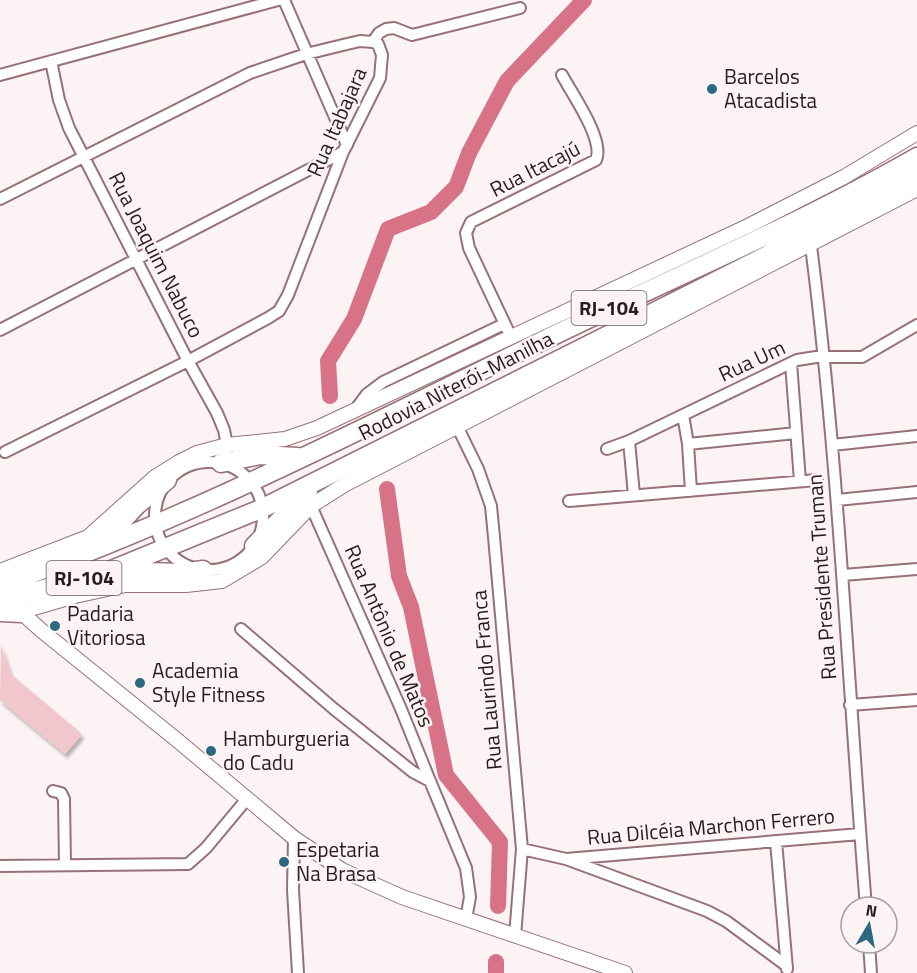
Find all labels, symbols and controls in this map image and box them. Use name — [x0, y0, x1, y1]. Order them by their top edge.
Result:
place label: Barcelos Atacadista — [724, 60, 818, 116]
street label: Rua Itabajara — [298, 61, 375, 181]
marker: Barcelos Atacadista — [705, 82, 719, 96]
street label: Rua Itacajú — [484, 132, 585, 205]
street label: Rua Joaquim Nabuco — [101, 166, 213, 343]
road number: RJ-104 — [572, 291, 646, 325]
street label: Rodovia Niterói-Manilha — [352, 322, 559, 448]
street label: Rua Um — [713, 331, 790, 389]
street label: Rua Presidente Truman — [798, 473, 844, 681]
street label: Rua Antônio de Matos — [337, 539, 443, 732]
road number: RJ-104 — [46, 561, 122, 595]
street label: Rua Laurindo Franca — [462, 588, 510, 771]
place label: Padaria Vitoriosa — [67, 597, 146, 653]
marker: Padaria Vitoriosa — [48, 619, 62, 633]
place label: Academia Style Fitness — [152, 654, 265, 710]
marker: Academia Style Fitness — [133, 676, 147, 690]
place label: Hamburgueria do Cadu — [223, 722, 350, 778]
marker: Hamburgueria do Cadu — [204, 744, 218, 758]
street label: Rua Dilcéia Marchon Ferrero — [586, 799, 836, 853]
place label: Espetaria Na Brasa — [296, 833, 380, 889]
marker: Espetaria Na Brasa — [277, 855, 291, 869]
north arrow — [839, 895, 899, 955]
text: N — [864, 897, 879, 923]

